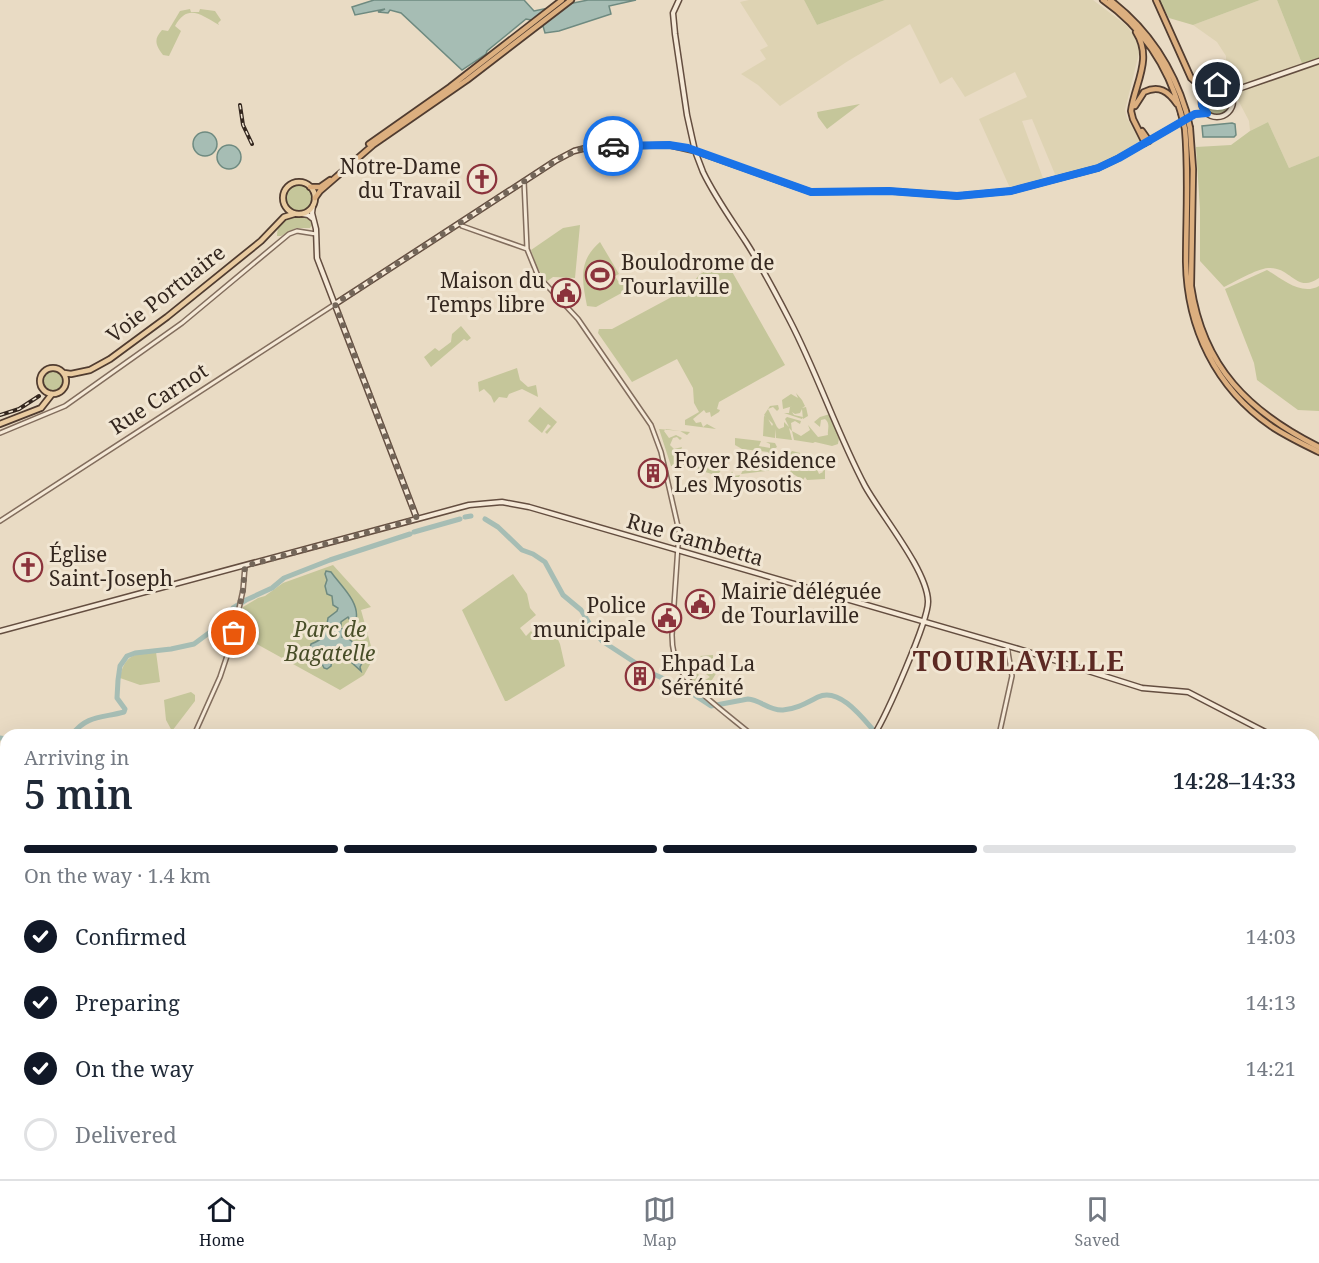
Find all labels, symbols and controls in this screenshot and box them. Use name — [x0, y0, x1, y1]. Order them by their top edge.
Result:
pin — [1192, 59, 1243, 110]
icon: home — [1201, 68, 1234, 101]
courier — [583, 116, 643, 176]
icon: car — [597, 130, 630, 163]
place label: Notre-Dame du Travail — [340, 152, 461, 204]
church icon: Notre-Dame du Travail — [466, 163, 498, 195]
street label: Voie Portuaire — [100, 238, 231, 348]
place label: Boulodrome de Tourlaville — [621, 248, 774, 300]
sports icon: Boulodrome de Tourlaville — [584, 259, 616, 291]
place label: Maison du Temps libre — [427, 266, 545, 318]
public building icon: Maison du Temps libre — [550, 277, 582, 309]
street label: Rue Carnot — [104, 356, 213, 440]
place label: Foyer Résidence Les Myosotis — [674, 446, 836, 498]
building icon: Foyer Résidence Les Myosotis — [637, 457, 669, 489]
street label: Rue Gambetta — [624, 506, 767, 572]
place label: Église Saint-Joseph — [49, 540, 173, 592]
church icon: Église Saint-Joseph — [12, 551, 44, 583]
place label: Mairie déléguée de Tourlaville — [721, 577, 882, 629]
public building icon: Mairie déléguée de Tourlaville — [684, 588, 716, 620]
place label: Police municipale — [533, 591, 646, 643]
public building icon: Police municipale — [651, 602, 683, 634]
pin — [208, 607, 259, 658]
park label: Parc de Bagatelle — [284, 615, 375, 667]
icon: bag — [217, 616, 250, 649]
district label: TOURLAVILLE — [913, 642, 1125, 679]
place label: Ehpad La Sérénité — [661, 649, 755, 701]
building icon: Ehpad La Sérénité — [624, 660, 656, 692]
text: Arriving in — [24, 744, 129, 771]
text: 14:28–14:33 — [1173, 765, 1296, 795]
text: 5 min — [24, 767, 133, 820]
text: On the way · 1.4 km — [24, 862, 211, 889]
icon: check — [24, 920, 57, 953]
text: Confirmed — [75, 921, 186, 951]
text: 14:03 — [1246, 923, 1296, 950]
icon: check — [24, 986, 57, 1019]
text: Preparing — [75, 987, 180, 1017]
text: 14:13 — [1246, 989, 1296, 1016]
icon: check — [24, 1052, 57, 1085]
text: On the way — [75, 1053, 194, 1083]
text: 14:21 — [1246, 1055, 1296, 1082]
text: Delivered — [75, 1119, 177, 1149]
tab: Home — [199, 1193, 245, 1251]
tab: Map — [643, 1193, 677, 1251]
tab: Saved — [1075, 1193, 1120, 1251]

